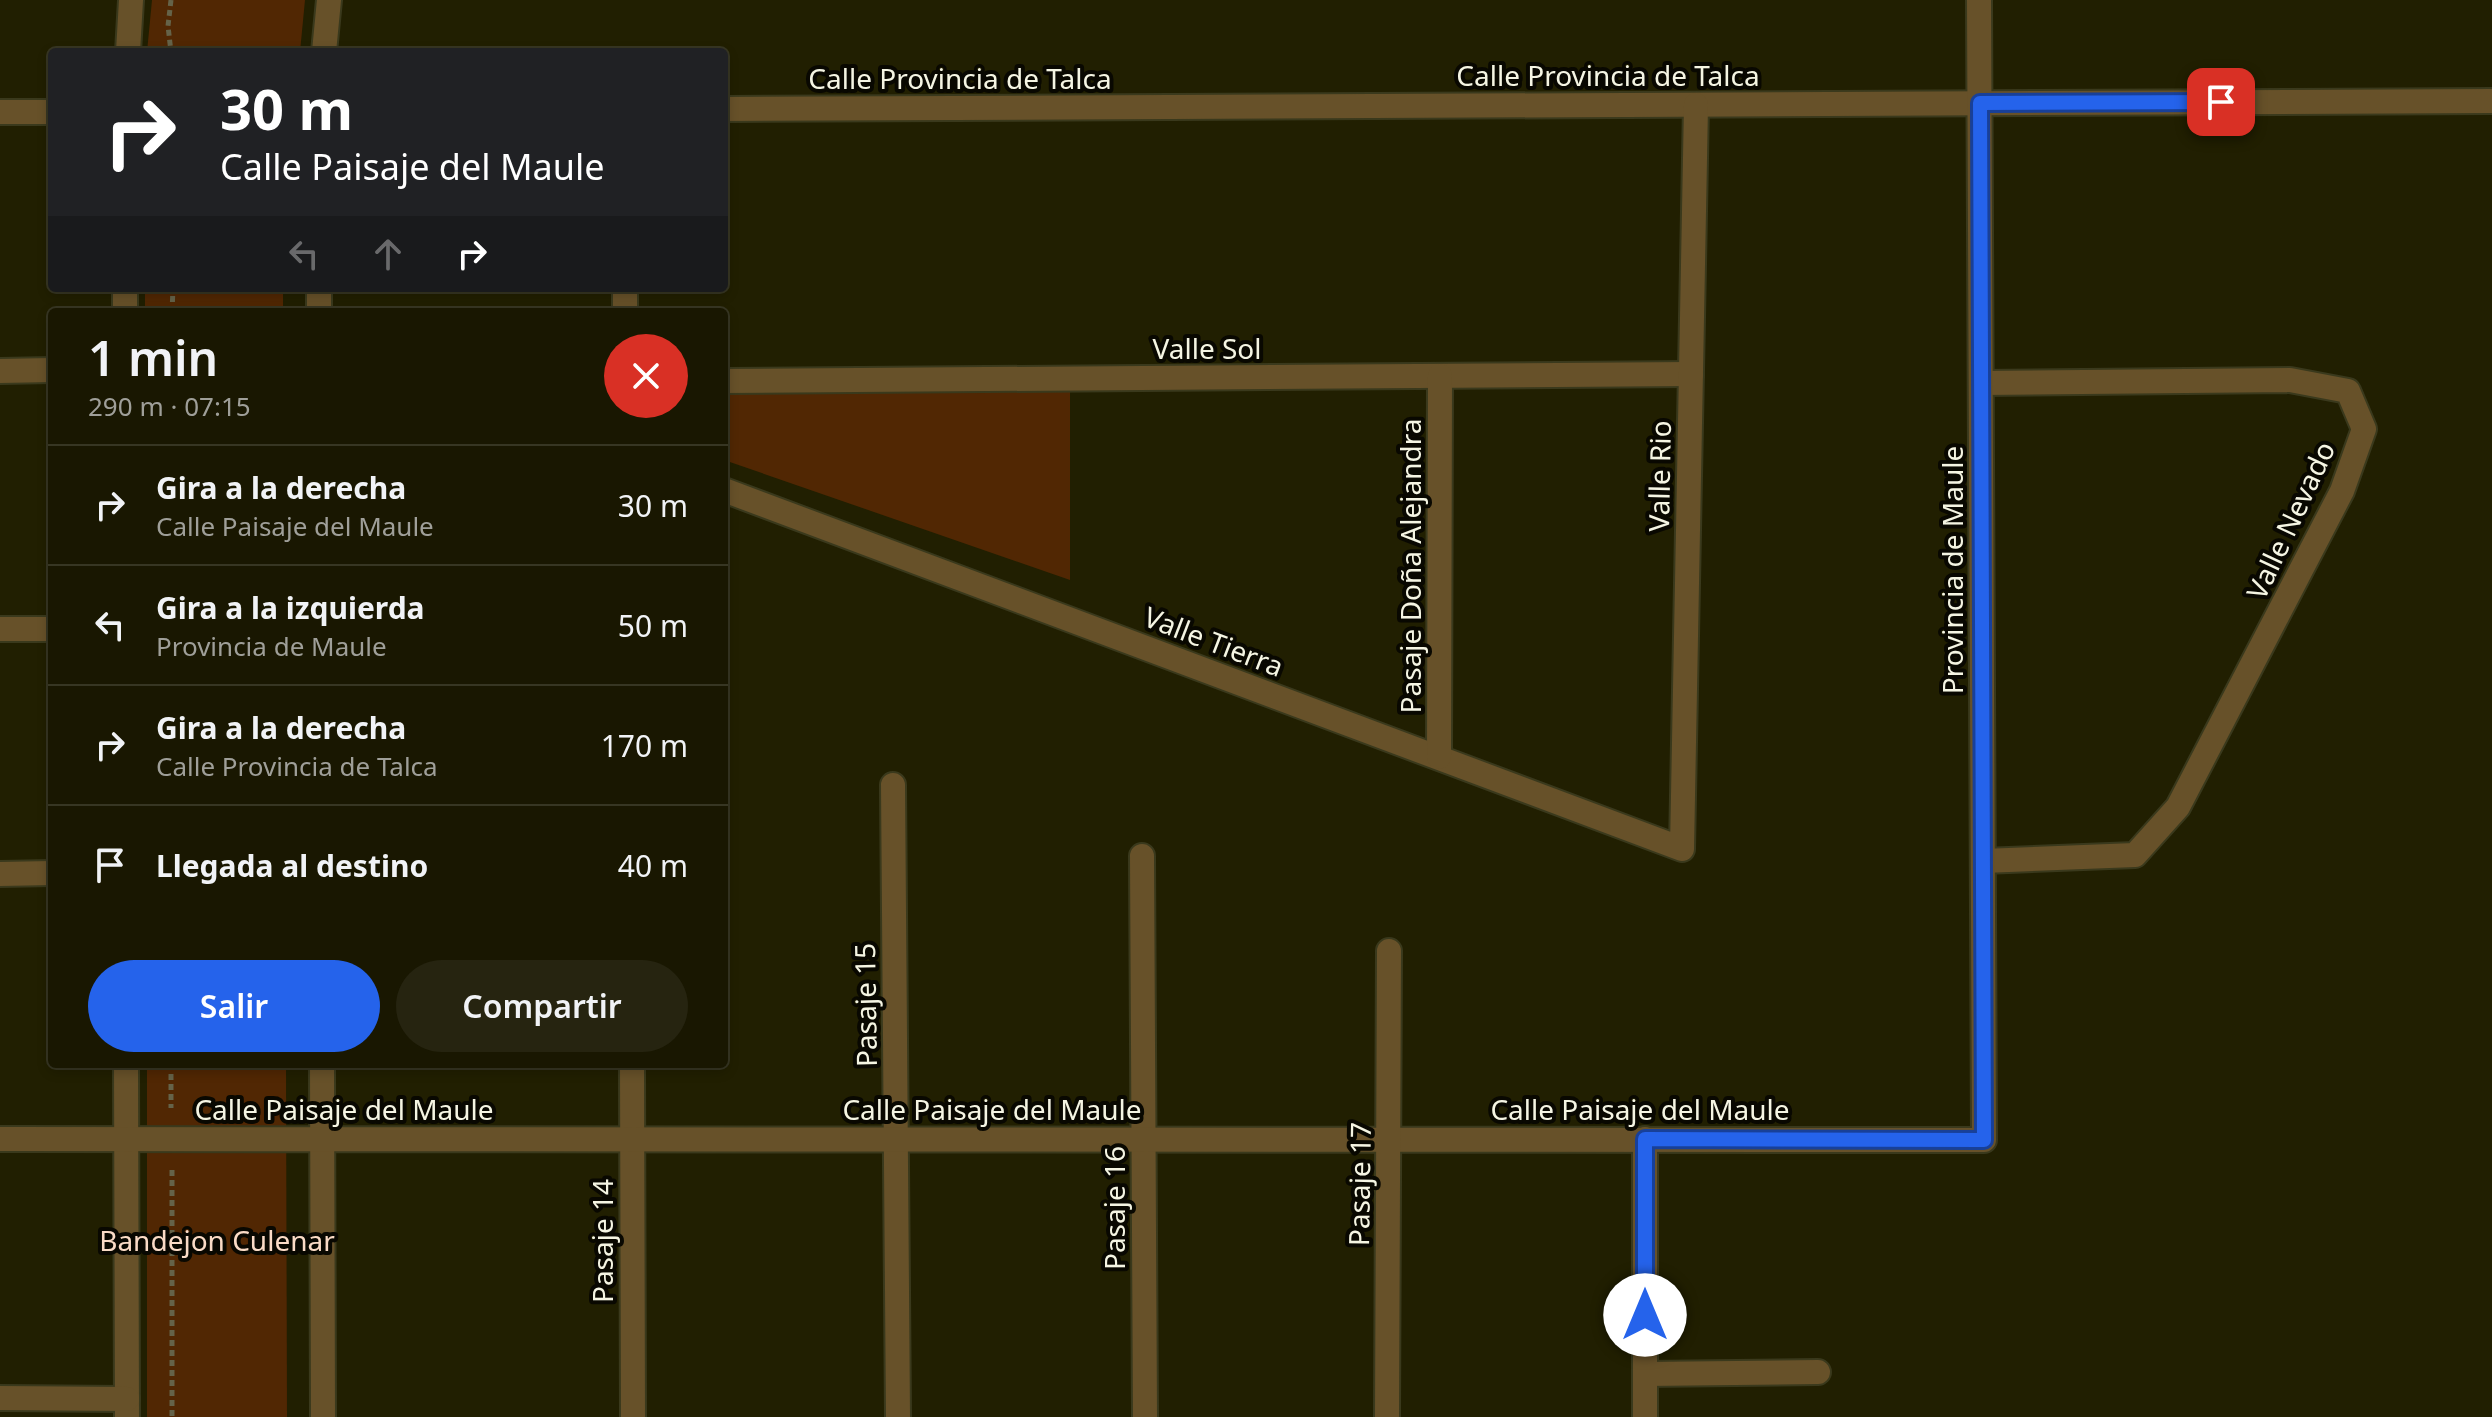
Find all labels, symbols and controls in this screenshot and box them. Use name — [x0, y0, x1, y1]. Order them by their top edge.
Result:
street label: Calle Provincia de Talca — [1456, 56, 1760, 94]
street label: Calle Provincia de Talca — [808, 59, 1112, 97]
pin — [2187, 68, 2255, 136]
text: 30 m — [220, 70, 353, 146]
icon: right — [88, 80, 192, 184]
icon: arrive — [2199, 80, 2243, 124]
text: Calle Paisaje del Maule — [220, 142, 605, 191]
icon: left — [282, 232, 326, 276]
icon: ahead — [366, 232, 410, 276]
icon: right — [450, 232, 494, 276]
text: 1 min — [88, 325, 218, 390]
street label: Valle Sol — [1152, 329, 1262, 367]
button: close — [604, 334, 688, 418]
text: 290 m · 07:15 — [88, 388, 251, 424]
street label: Pasaje Doña Alejandra — [1391, 419, 1429, 713]
street label: Valle Rio — [1639, 420, 1679, 532]
street label: Valle Nevado — [2237, 435, 2343, 605]
street label: Provincia de Maule — [1933, 446, 1971, 694]
text: Gira a la derecha — [156, 467, 406, 508]
icon: right — [88, 483, 132, 527]
text: 30 m — [618, 485, 688, 526]
text: Calle Paisaje del Maule — [156, 508, 434, 544]
text: Gira a la izquierda — [156, 587, 425, 628]
street label: Valle Tierra — [1139, 597, 1289, 685]
icon: left — [88, 603, 132, 647]
text: 50 m — [618, 605, 688, 646]
text: Provincia de Maule — [156, 628, 387, 664]
text: Gira a la derecha — [156, 707, 406, 748]
icon: right — [88, 723, 132, 767]
text: 170 m — [601, 725, 688, 766]
text: Calle Provincia de Talca — [156, 748, 438, 784]
icon: arrive — [88, 843, 132, 887]
text: Llegada al destino — [156, 845, 428, 886]
text: 40 m — [618, 845, 688, 886]
street label: Pasaje 15 — [845, 943, 885, 1067]
button: Salir — [88, 960, 380, 1052]
button: Compartir — [396, 960, 688, 1052]
street label: Calle Paisaje del Maule — [194, 1090, 494, 1128]
street label: Calle Paisaje del Maule — [842, 1090, 1142, 1128]
street label: Calle Paisaje del Maule — [1490, 1090, 1790, 1128]
street label: Pasaje 17 — [1339, 1122, 1379, 1246]
street label: Pasaje 16 — [1095, 1146, 1133, 1270]
street label: Pasaje 14 — [583, 1179, 621, 1303]
park label: Bandejon Culenar — [99, 1221, 335, 1259]
position arrow — [1603, 1273, 1687, 1357]

